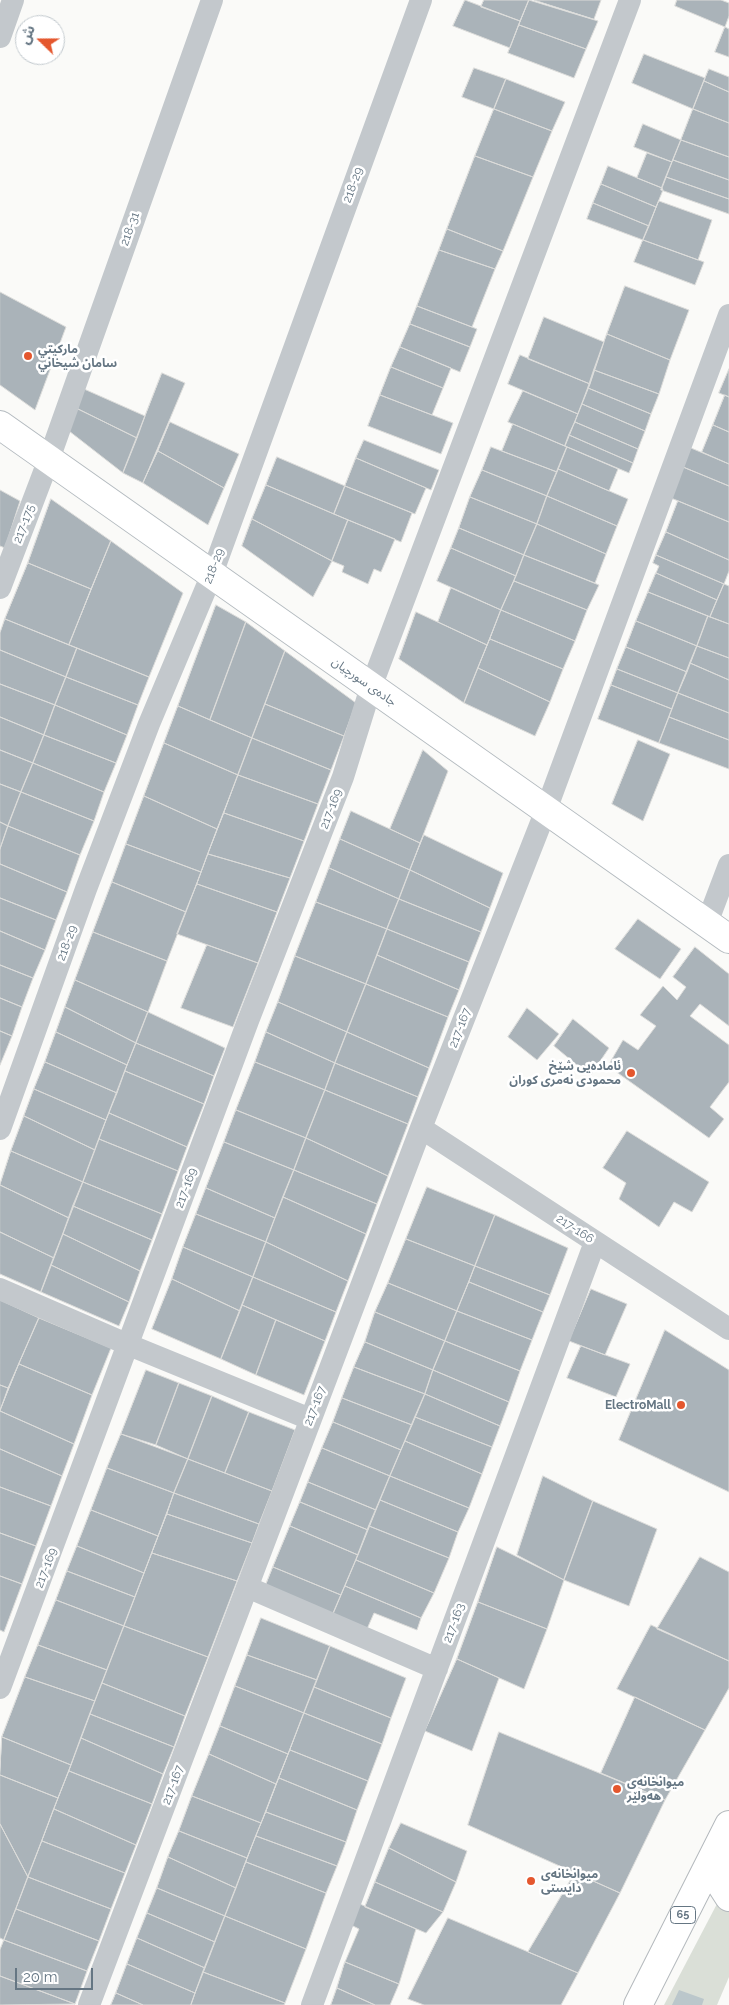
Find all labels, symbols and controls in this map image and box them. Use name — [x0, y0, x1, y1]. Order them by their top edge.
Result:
north arrow — [15, 15, 65, 65]
text: ش — [16, 23, 38, 47]
street label: 218-29 — [340, 165, 366, 205]
street label: 218-31 — [117, 210, 143, 248]
place label: ماركيتي سامان شيخاني — [38, 342, 117, 370]
marker: ماركيتي سامان شيخاني — [22, 350, 34, 362]
street label: 217-175 — [10, 503, 38, 545]
street label: 218-29 — [201, 546, 227, 586]
street label: جادەی سورچیان — [329, 654, 399, 710]
street label: 217-169 — [317, 787, 345, 831]
street label: 218-29 — [54, 923, 80, 963]
street label: 217-167 — [446, 1006, 474, 1050]
place label: ئامادەیی شێخ محمودی نەمری کوران — [509, 1059, 621, 1087]
marker: ئامادەیی شێخ محمودی نەمری کوران — [625, 1067, 637, 1079]
street label: 217-169 — [172, 1166, 200, 1210]
street label: 217-166 — [553, 1212, 597, 1246]
street label: 217-167 — [301, 1384, 329, 1428]
place label: ElectroMall — [605, 1398, 671, 1412]
marker: ElectroMall — [675, 1399, 687, 1411]
street label: 217-169 — [32, 1546, 60, 1590]
street label: 217-163 — [440, 1601, 468, 1645]
street label: 217-167 — [159, 1763, 187, 1807]
place label: میوانخانەی هەولێر — [627, 1775, 684, 1803]
marker: میوانخانەی هەولێر — [611, 1783, 623, 1795]
place label: میوانخانەی دایستی — [541, 1867, 598, 1895]
marker: میوانخانەی دایستی — [525, 1875, 537, 1887]
road number: 65 — [670, 1906, 696, 1924]
scale bar — [18, 1958, 95, 1990]
text: 20 m — [23, 1968, 58, 1986]

